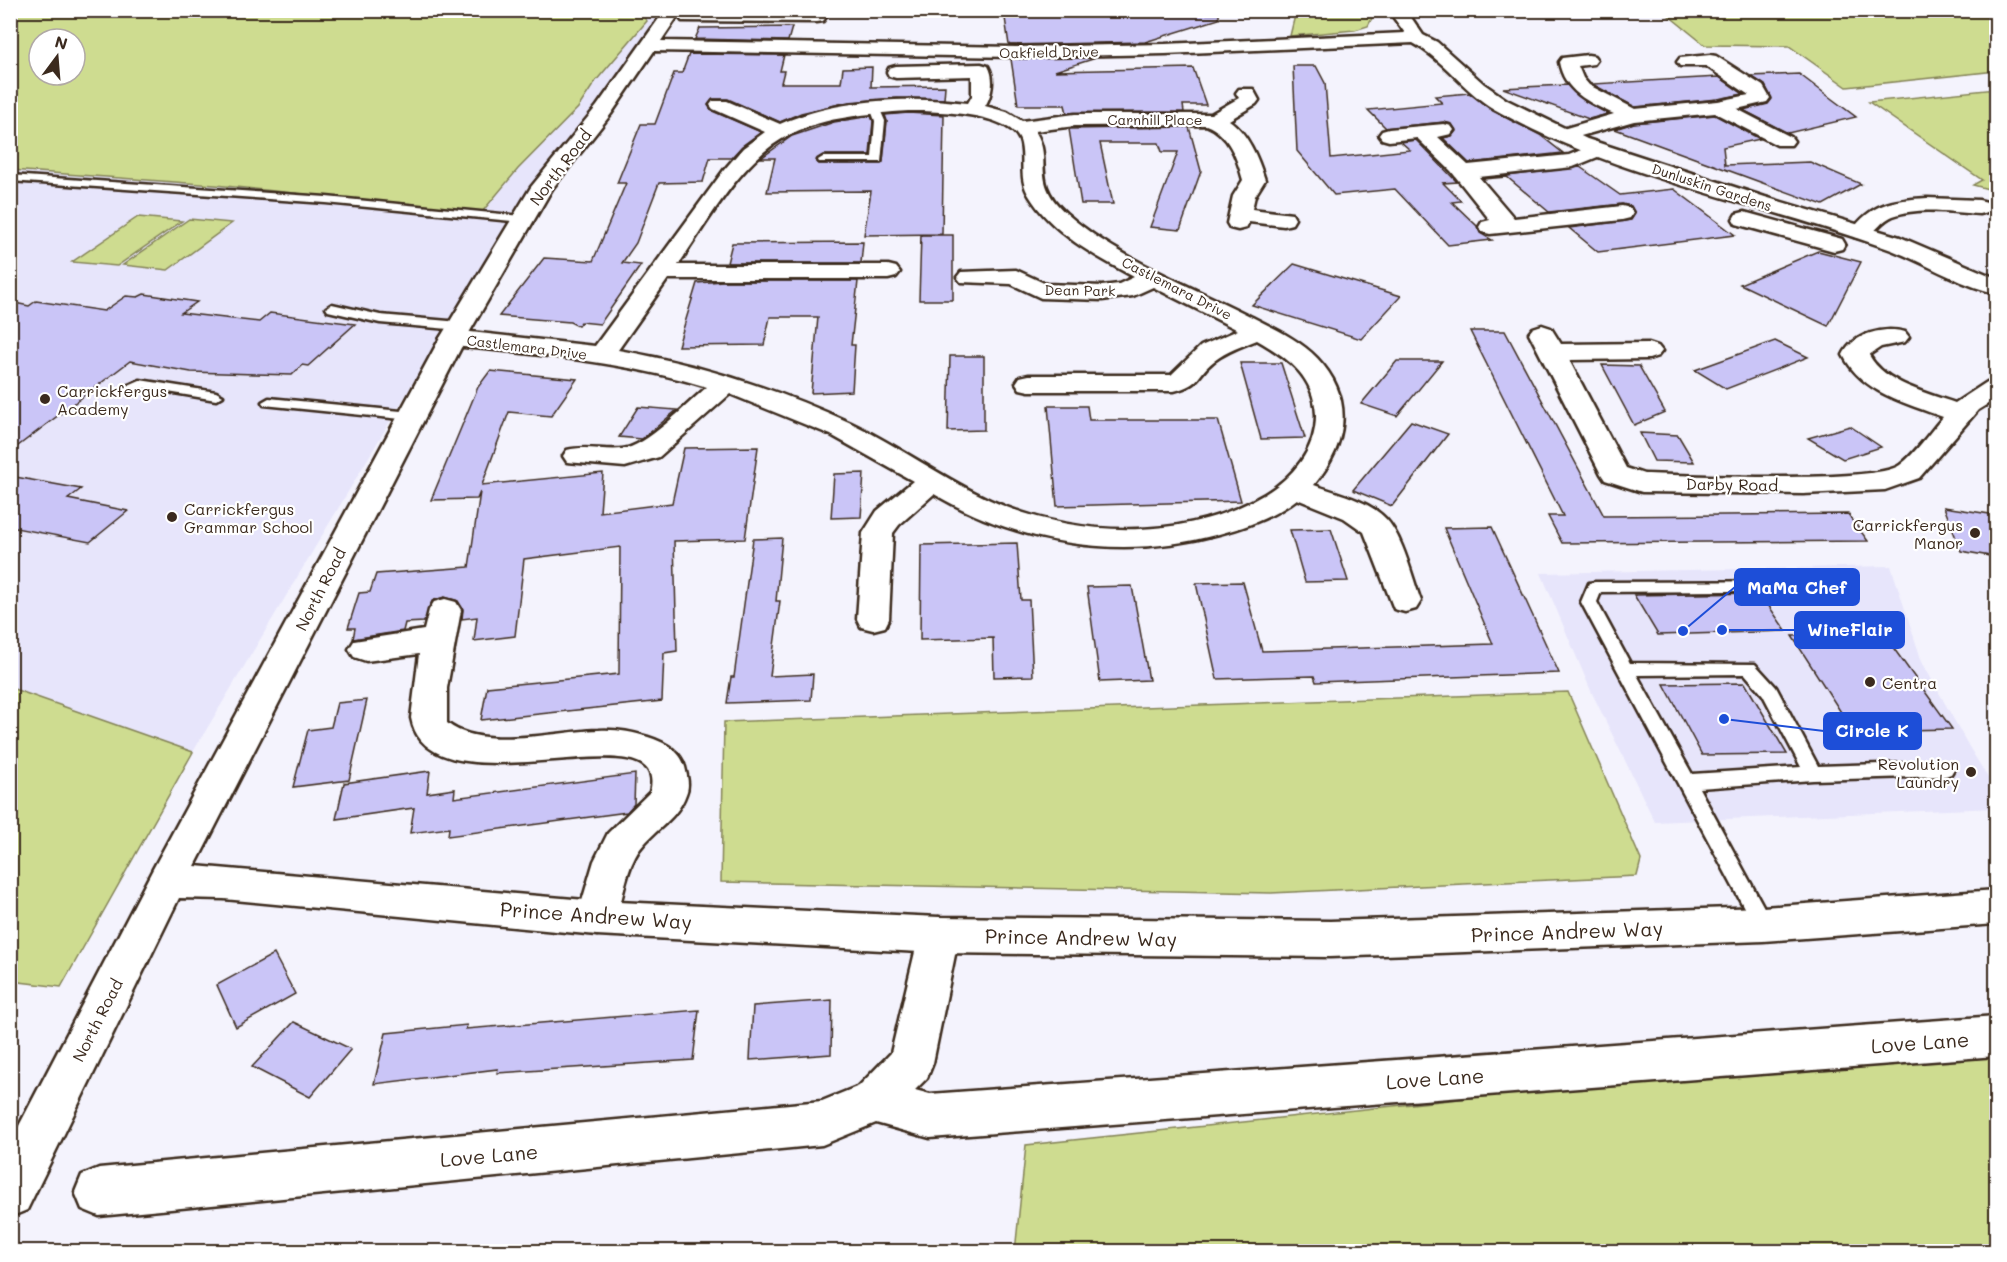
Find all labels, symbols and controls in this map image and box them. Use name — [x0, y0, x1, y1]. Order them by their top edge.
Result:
north arrow — [27, 27, 87, 87]
text: N — [53, 30, 70, 54]
street label: Oakfield Drive — [999, 42, 1099, 62]
street label: Carnhill Place — [1108, 110, 1202, 129]
street label: North Road — [524, 125, 596, 209]
street label: Dunluskin Gardens — [1650, 159, 1774, 215]
street label: Castlemara Drive — [1119, 252, 1235, 324]
street label: Dean Park — [1044, 280, 1116, 300]
street label: Castlemara Drive — [466, 330, 588, 364]
place label: Carrickfergus Academy — [57, 380, 167, 419]
marker: Carrickfergus Academy — [38, 392, 52, 406]
street label: Darby Road — [1686, 473, 1778, 495]
place label: Carrickfergus Grammar School — [184, 498, 313, 537]
marker: Carrickfergus Grammar School — [165, 510, 179, 524]
place label: Carrickfergus Manor — [1853, 514, 1963, 553]
marker: Carrickfergus Manor — [1968, 526, 1982, 540]
street label: North Road — [290, 544, 350, 634]
callout: MaMa Chef — [1735, 569, 1859, 605]
text: MaMa Chef — [1747, 575, 1847, 599]
callout: WineFlair — [1795, 612, 1904, 648]
text: WineFlair — [1807, 617, 1893, 641]
place label: Centra — [1882, 672, 1937, 693]
marker: Centra — [1863, 675, 1877, 689]
callout: Circle K — [1824, 713, 1921, 749]
text: Circle K — [1835, 718, 1909, 742]
place label: Revolution Laundry — [1878, 753, 1959, 792]
marker: Revolution Laundry — [1964, 765, 1978, 779]
street label: Prince Andrew Way — [499, 895, 693, 935]
street label: Prince Andrew Way — [1470, 915, 1664, 947]
street label: Prince Andrew Way — [985, 922, 1177, 952]
street label: North Road — [67, 975, 127, 1065]
street label: Love Lane — [1870, 1026, 1970, 1058]
street label: Love Lane — [1385, 1062, 1485, 1094]
street label: Love Lane — [439, 1138, 539, 1172]

